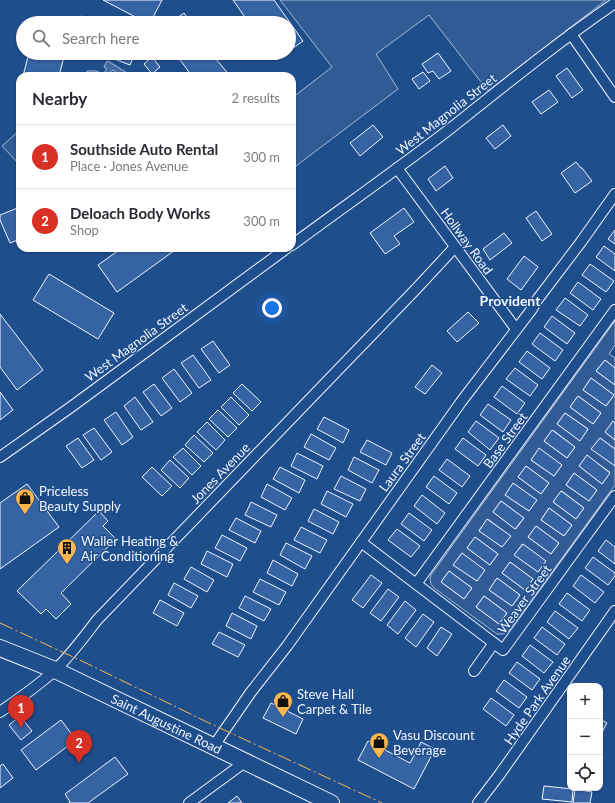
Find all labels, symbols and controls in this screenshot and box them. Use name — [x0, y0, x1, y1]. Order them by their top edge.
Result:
search box — [16, 16, 296, 60]
icon: search — [30, 27, 52, 49]
text: Search here — [62, 29, 139, 47]
street label: West Magnolia Street — [393, 70, 500, 158]
text: Nearby — [32, 88, 87, 109]
text: 2 results — [232, 90, 280, 106]
text: Southside Auto Rental — [70, 140, 218, 158]
text: 1 — [41, 149, 49, 165]
text: 300 m — [243, 149, 280, 165]
text: Place · Jones Avenue — [70, 158, 188, 174]
text: Deloach Body Works — [70, 204, 210, 222]
street label: Hollway Road — [438, 205, 496, 277]
text: 2 — [41, 213, 49, 229]
text: 300 m — [243, 213, 280, 229]
text: Shop — [70, 222, 99, 238]
district label: Provident — [480, 292, 541, 309]
your location — [262, 298, 282, 318]
street label: West Magnolia Street — [81, 299, 191, 385]
street label: Base Street — [479, 409, 531, 471]
street label: Laura Street — [375, 429, 429, 495]
street label: Jones Avenue — [187, 439, 253, 507]
place label: Priceless Beauty Supply — [39, 483, 121, 514]
shop icon: Priceless Beauty Supply — [14, 487, 36, 515]
place label: Waller Heating & Air Conditioning — [81, 533, 179, 564]
building icon: Waller Heating & Air Conditioning — [56, 537, 78, 565]
street label: Weaver Street — [494, 561, 555, 637]
street label: Hyde Park Avenue — [500, 652, 574, 748]
map controls — [567, 683, 603, 791]
button: + — [567, 683, 603, 719]
place label: Steve Hall Carpet & Tile — [297, 686, 372, 717]
street label: Saint Augustine Road — [108, 690, 225, 757]
shop icon: Steve Hall Carpet & Tile — [272, 690, 294, 718]
pin: 1 — [8, 695, 34, 728]
button: − — [567, 719, 603, 755]
place label: Vasu Discount Beverage — [393, 727, 475, 758]
pin: 2 — [66, 730, 92, 763]
shop icon: Vasu Discount Beverage — [368, 731, 390, 759]
button: locate — [567, 755, 603, 791]

